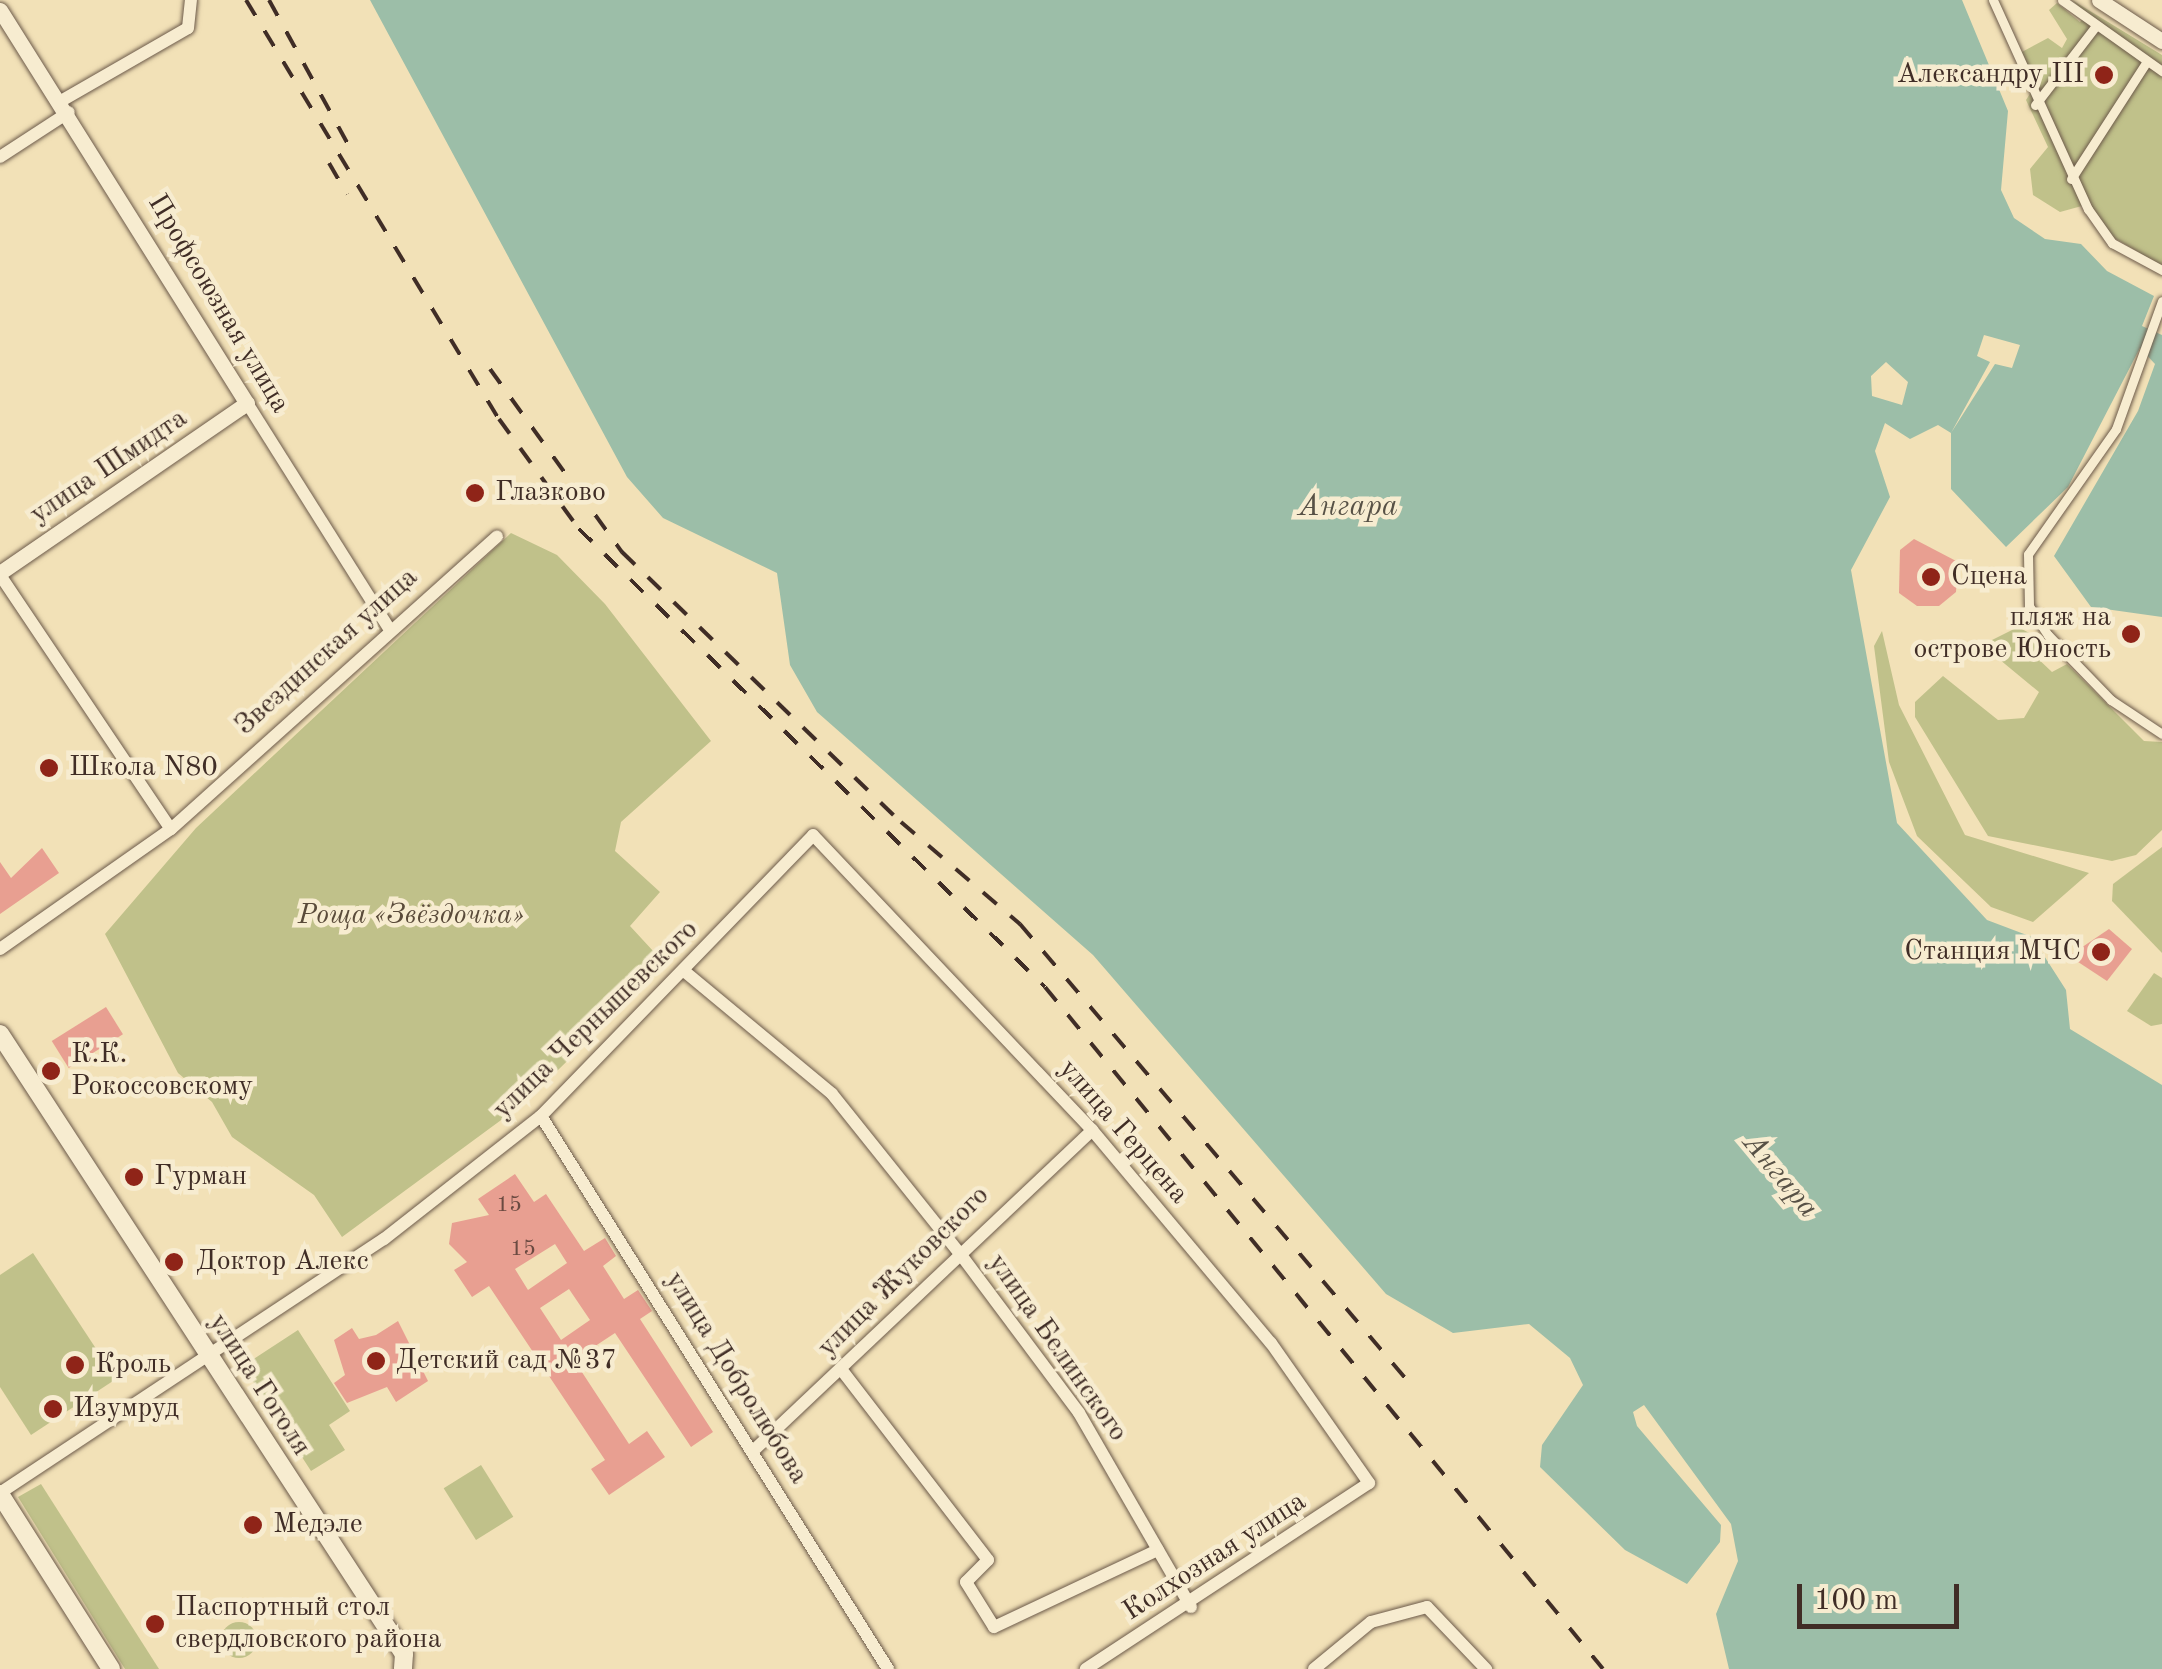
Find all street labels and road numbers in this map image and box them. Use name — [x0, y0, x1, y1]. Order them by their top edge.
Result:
street label: Профсоюзная улица — [139, 189, 297, 419]
street label: улица Шмидта — [24, 402, 194, 532]
street label: Звездинская улица — [229, 561, 425, 743]
street label: улица Чернышевского — [486, 913, 706, 1127]
street label: улица Герцена — [1051, 1053, 1195, 1211]
street label: улица Жуковского — [811, 1179, 997, 1365]
street label: улица Белинского — [980, 1248, 1134, 1448]
street label: улица Добролюбова — [657, 1266, 815, 1490]
street label: улица Гоголя — [201, 1308, 317, 1462]
street label: Колхозная улица — [1117, 1485, 1313, 1629]

